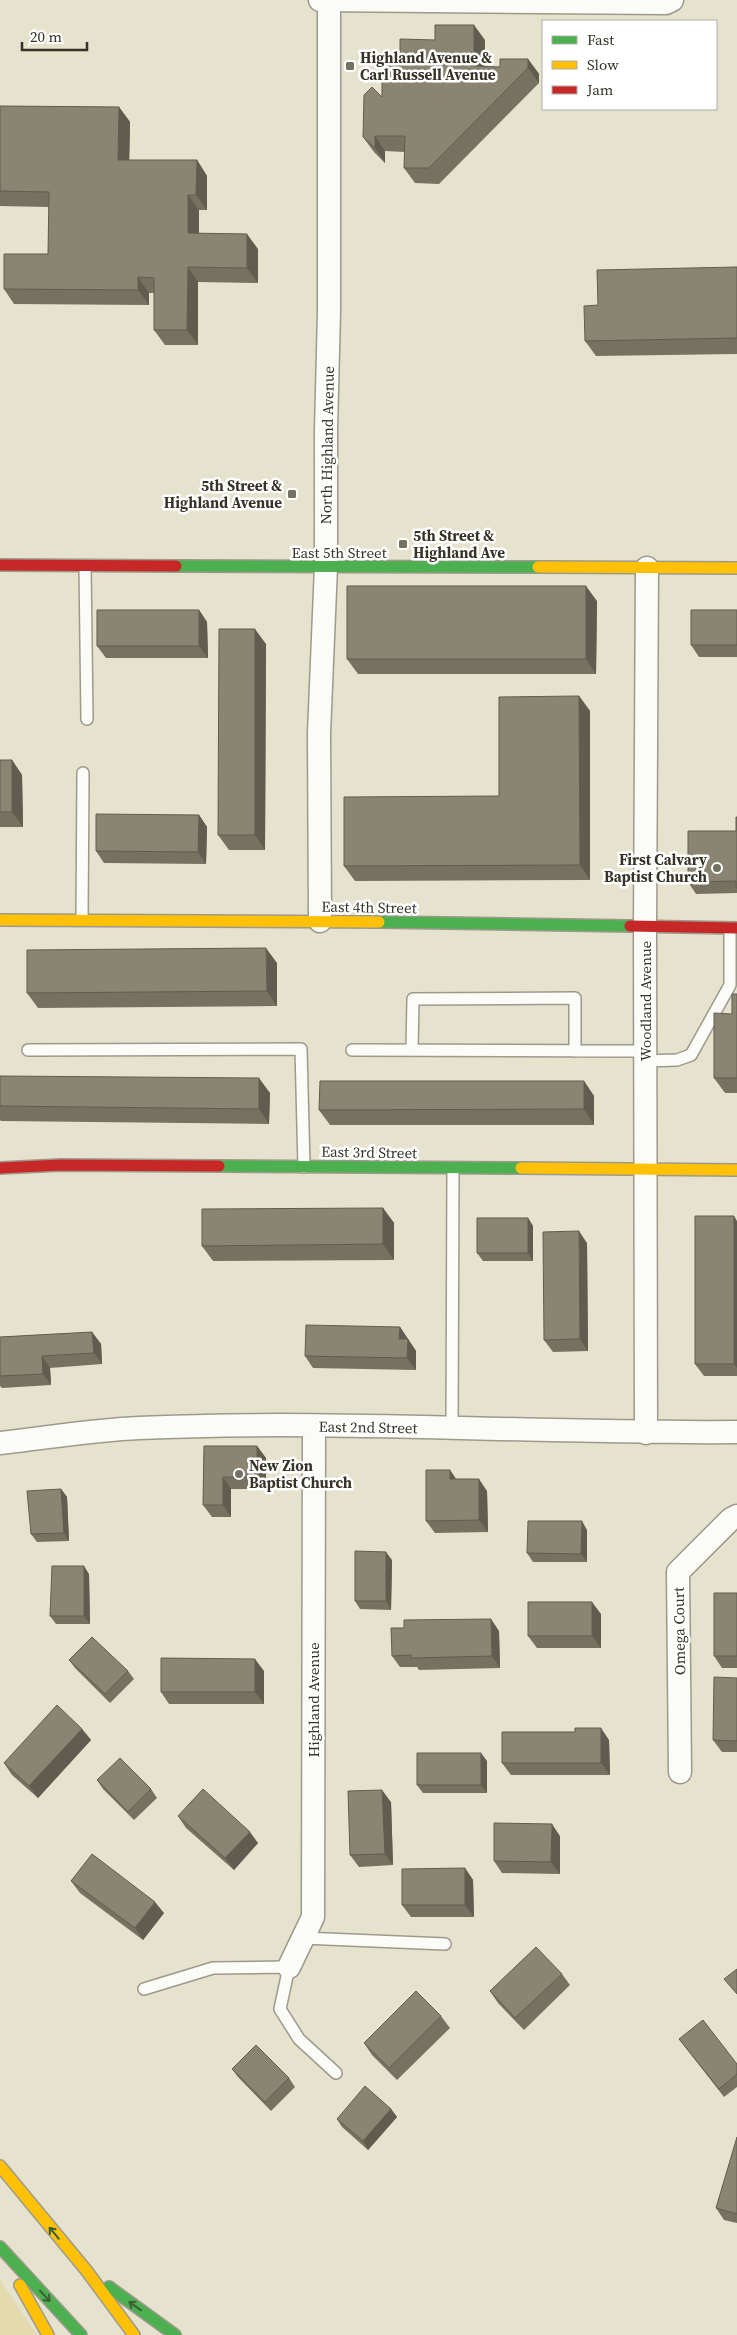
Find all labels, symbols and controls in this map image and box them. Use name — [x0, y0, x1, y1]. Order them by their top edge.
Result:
scale bar — [22, 20, 88, 52]
legend — [542, 20, 717, 110]
text: 20 m — [30, 26, 62, 47]
text: Fast — [587, 29, 614, 50]
place label: Highland Avenue & Carl Russell Avenue — [360, 47, 496, 85]
text: Slow — [587, 54, 619, 75]
marker: Highland Avenue & Carl Russell Avenue — [344, 60, 356, 72]
text: Jam — [586, 79, 614, 100]
street label: North Highland Avenue — [315, 365, 339, 524]
place label: 5th Street & Highland Avenue — [164, 475, 282, 513]
marker: 5th Street & Highland Avenue — [286, 488, 298, 500]
place label: 5th Street & Highland Ave — [413, 525, 505, 563]
marker: 5th Street & Highland Ave — [397, 538, 409, 550]
street label: East 5th Street — [291, 542, 387, 563]
place label: First Calvary Baptist Church — [604, 849, 707, 887]
marker: First Calvary Baptist Church — [711, 862, 723, 874]
street label: East 4th Street — [321, 896, 417, 918]
street label: Woodland Avenue — [635, 940, 656, 1061]
street label: East 3rd Street — [321, 1141, 417, 1163]
street label: East 2nd Street — [318, 1416, 418, 1438]
place label: New Zion Baptist Church — [249, 1455, 352, 1493]
marker: New Zion Baptist Church — [233, 1468, 245, 1480]
street label: Omega Court — [668, 1587, 690, 1675]
street label: Highland Avenue — [303, 1642, 324, 1758]
one-way arrow — [49, 2227, 60, 2240]
one-way arrow — [39, 2289, 51, 2302]
one-way arrow — [129, 2301, 142, 2312]

